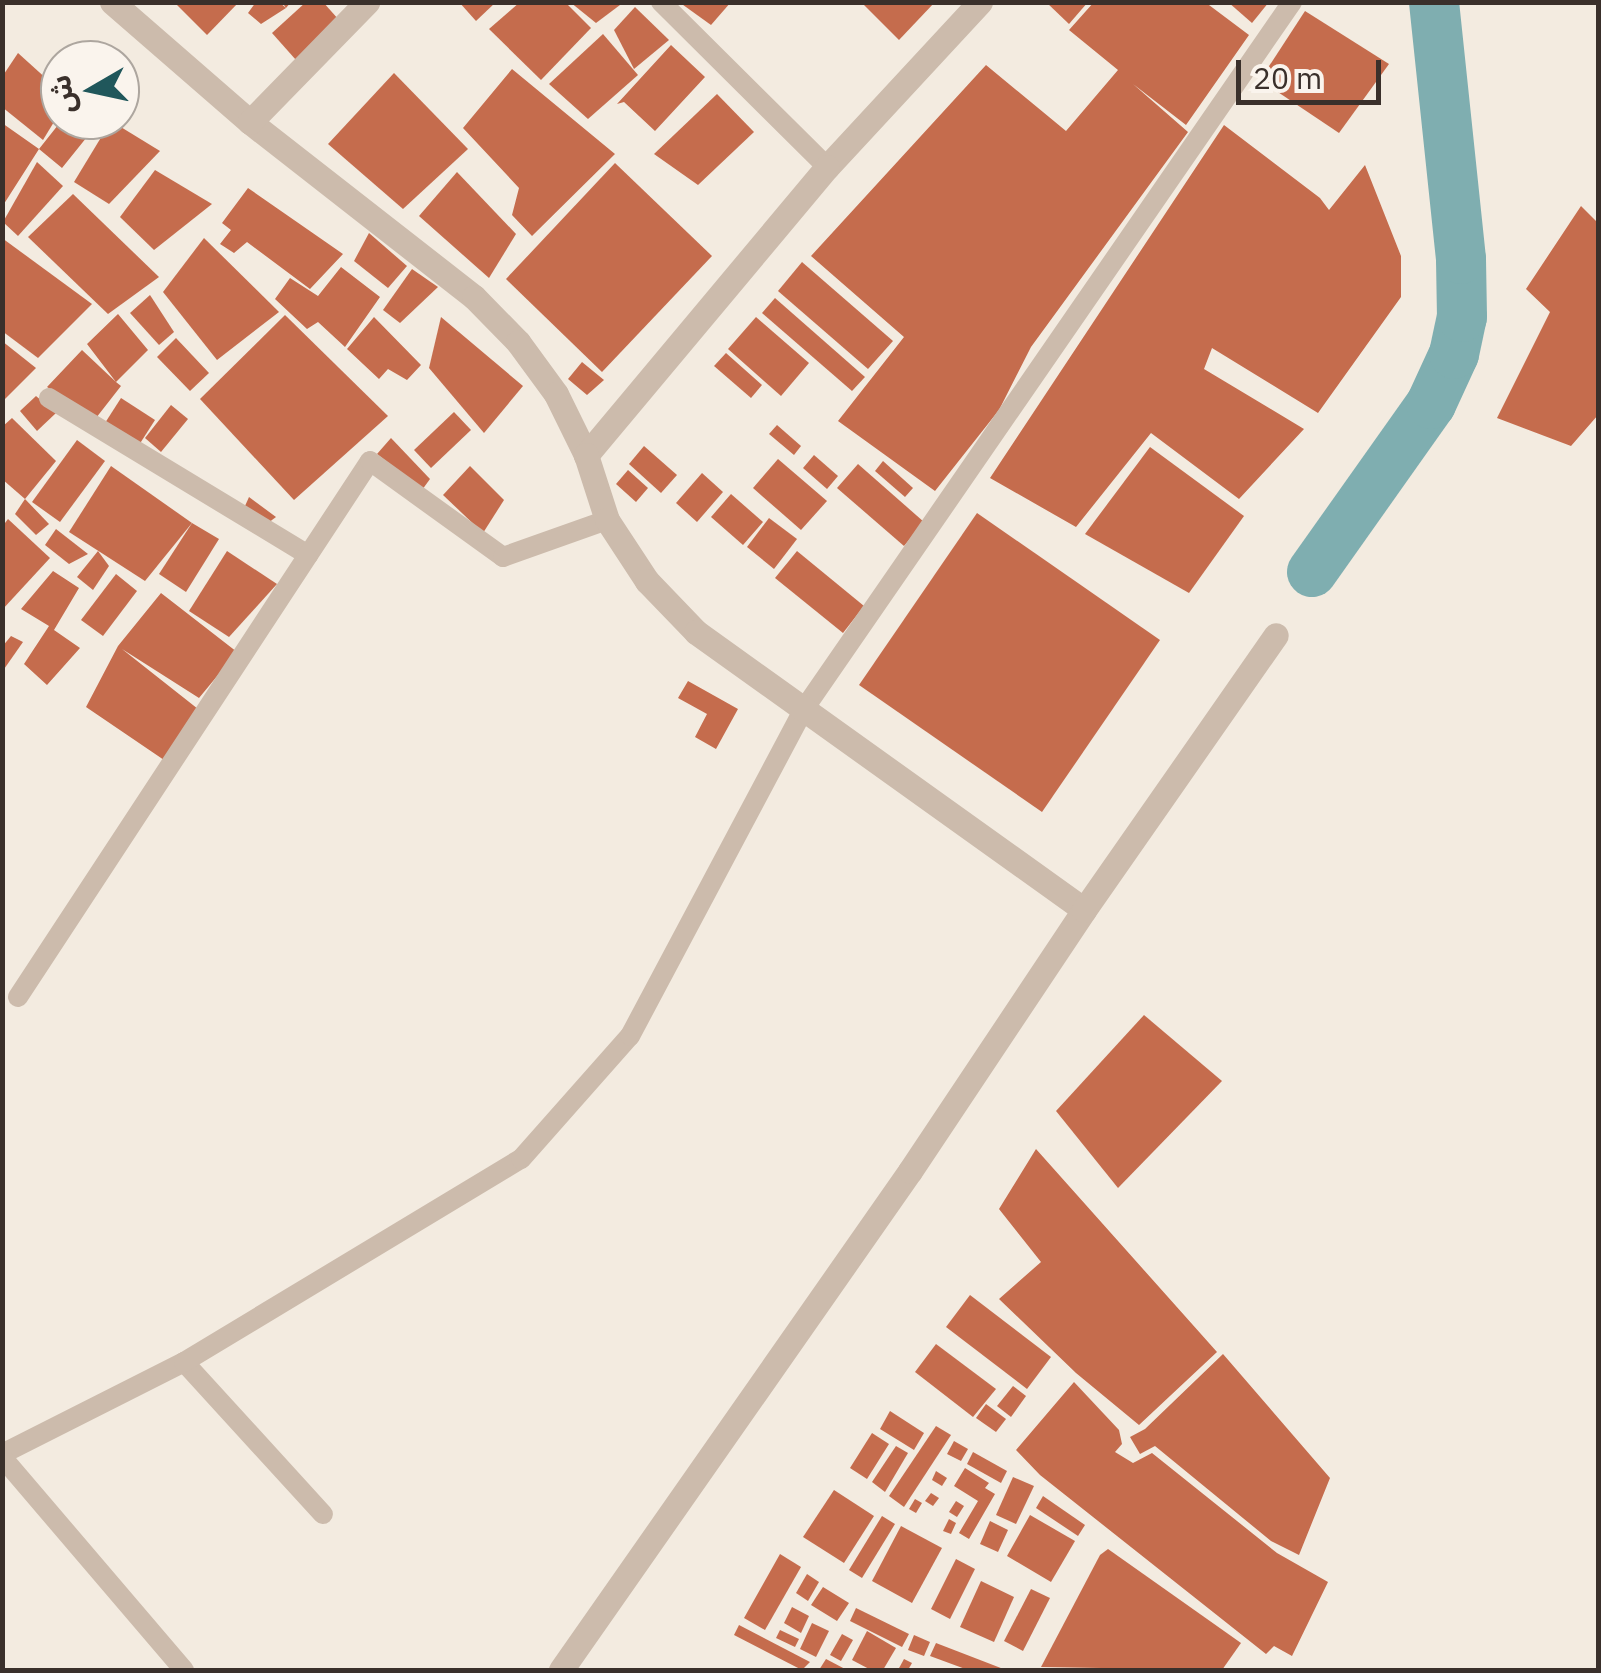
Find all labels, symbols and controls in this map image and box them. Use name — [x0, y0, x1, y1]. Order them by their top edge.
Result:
north arrow — [40, 40, 140, 140]
scale bar — [1241, 40, 1386, 102]
text: 20 m — [1253, 58, 1322, 97]
text: ش — [41, 73, 83, 116]

